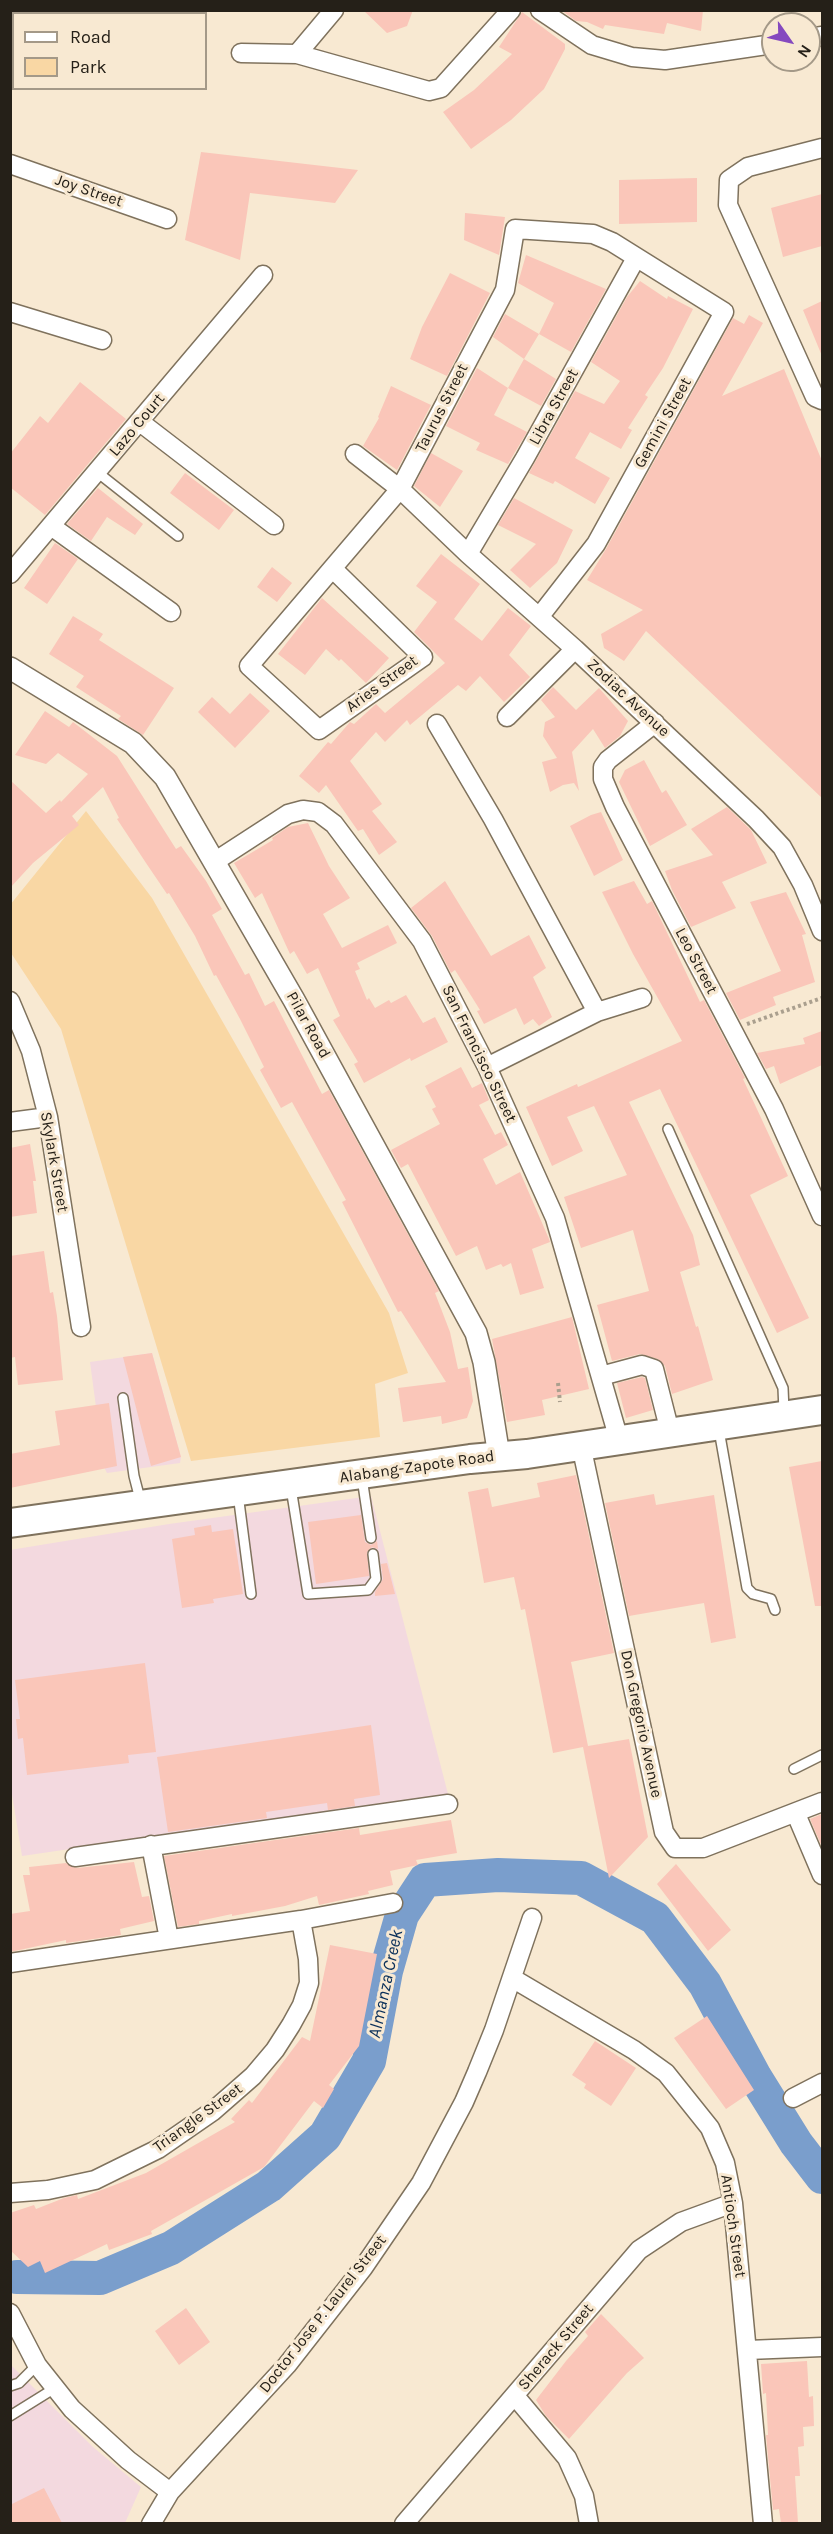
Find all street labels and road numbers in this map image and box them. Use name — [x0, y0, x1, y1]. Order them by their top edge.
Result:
street label: Joy Street — [53, 170, 125, 212]
street label: Taurus Street — [411, 361, 473, 455]
street label: Libra Street — [525, 366, 583, 448]
street label: Gemini Street — [630, 374, 696, 472]
street label: Lazo Court — [105, 390, 169, 460]
street label: Aries Street — [342, 652, 422, 716]
street label: Zodiac Avenue — [583, 655, 673, 741]
street label: Leo Street — [671, 925, 721, 997]
street label: San Francisco Street — [437, 982, 521, 1126]
street label: Pilar Road — [282, 988, 334, 1062]
street label: Skylark Street — [36, 1110, 72, 1214]
street label: Alabang-Zapote Road — [338, 1447, 496, 1487]
street label: Don Gregorio Avenue — [616, 1648, 666, 1800]
street label: Triangle Street — [150, 2079, 246, 2157]
street label: Antioch Street — [716, 2173, 750, 2279]
street label: Doctor Jose P. Laurel Street — [255, 2231, 391, 2397]
street label: Sherack Street — [514, 2300, 598, 2394]

